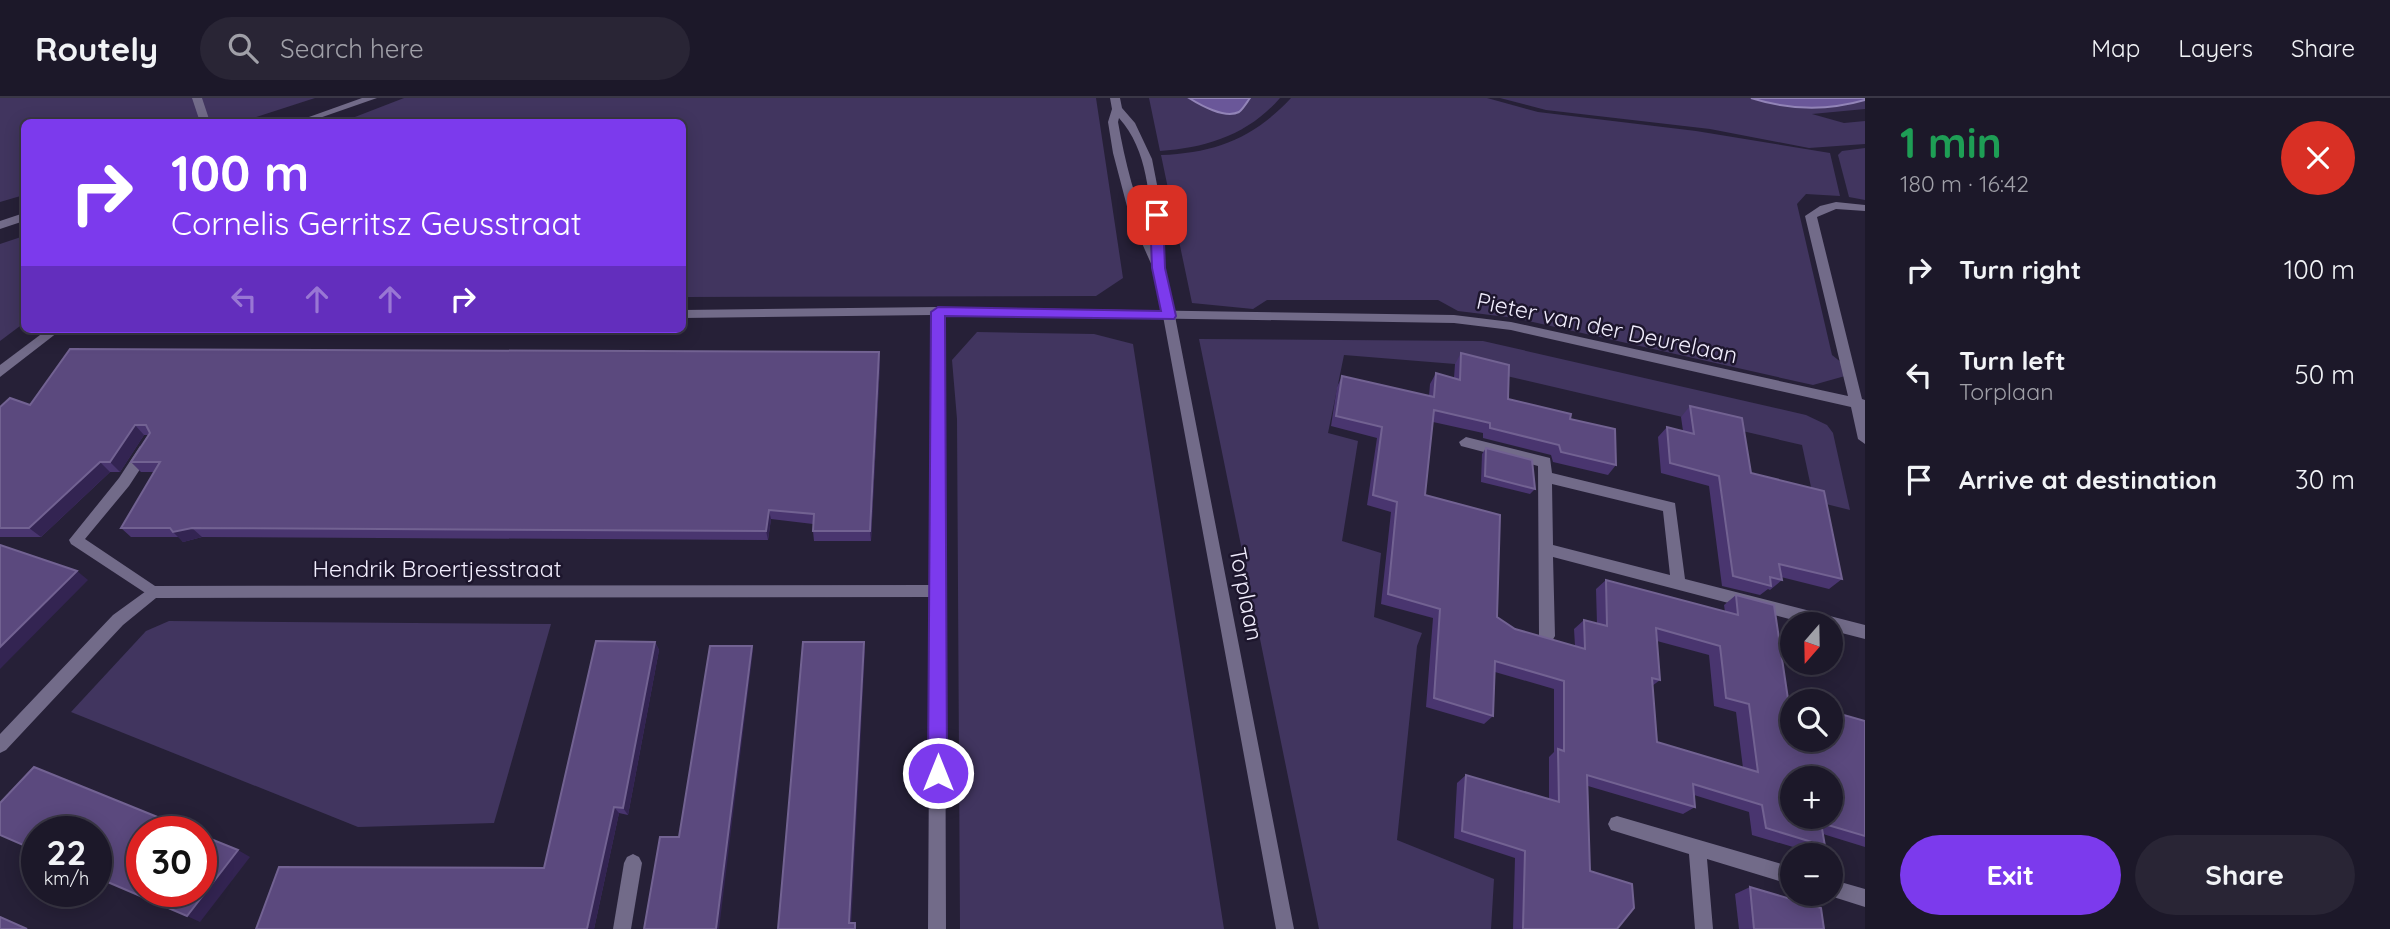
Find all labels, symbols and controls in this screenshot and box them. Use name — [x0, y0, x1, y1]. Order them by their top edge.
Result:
search box — [200, 17, 690, 80]
text: Routely — [35, 28, 158, 69]
icon: search — [224, 29, 262, 67]
text: Search here — [280, 32, 424, 65]
text: Map — [2091, 33, 2140, 63]
text: Layers — [2178, 33, 2253, 63]
text: Share — [2291, 33, 2355, 63]
text: 1 min — [1900, 116, 2002, 169]
button: close — [2281, 121, 2355, 195]
text: 100 m — [171, 142, 309, 203]
icon: right — [56, 147, 147, 238]
text: 180 m · 16:42 — [1900, 169, 2029, 198]
pin — [1127, 185, 1187, 245]
icon: arrive — [1138, 196, 1176, 234]
text: Cornelis Gerritsz Geusstraat — [171, 203, 582, 243]
icon: right — [1900, 251, 1938, 289]
text: Turn right — [1959, 253, 2081, 286]
text: 100 m — [2284, 253, 2355, 286]
icon: left — [225, 280, 263, 318]
icon: ahead — [298, 280, 336, 318]
icon: ahead — [371, 280, 409, 318]
icon: right — [444, 280, 482, 318]
street label: Pieter van der Deurelaan — [1474, 286, 1740, 369]
text: Turn left — [1959, 344, 2066, 377]
icon: left — [1900, 356, 1938, 394]
text: 50 m — [2295, 358, 2355, 391]
text: Torplaan — [1959, 377, 2054, 406]
icon: arrive — [1900, 461, 1938, 499]
text: Arrive at destination — [1959, 463, 2217, 496]
text: 30 m — [2295, 463, 2355, 496]
street label: Torplaan — [1223, 545, 1270, 643]
street label: Hendrik Broertjesstraat — [312, 554, 562, 583]
north arrow — [1780, 612, 1843, 676]
map controls — [1780, 612, 1843, 906]
button: search — [1780, 689, 1843, 752]
position arrow — [901, 736, 975, 810]
button: + — [1780, 766, 1843, 829]
speed limit sign: 30 — [126, 816, 217, 907]
text: 22 — [47, 830, 86, 874]
button: Exit — [1900, 835, 2121, 915]
button: Share — [2135, 835, 2355, 915]
button: − — [1780, 843, 1843, 906]
text: km/h — [44, 867, 89, 890]

